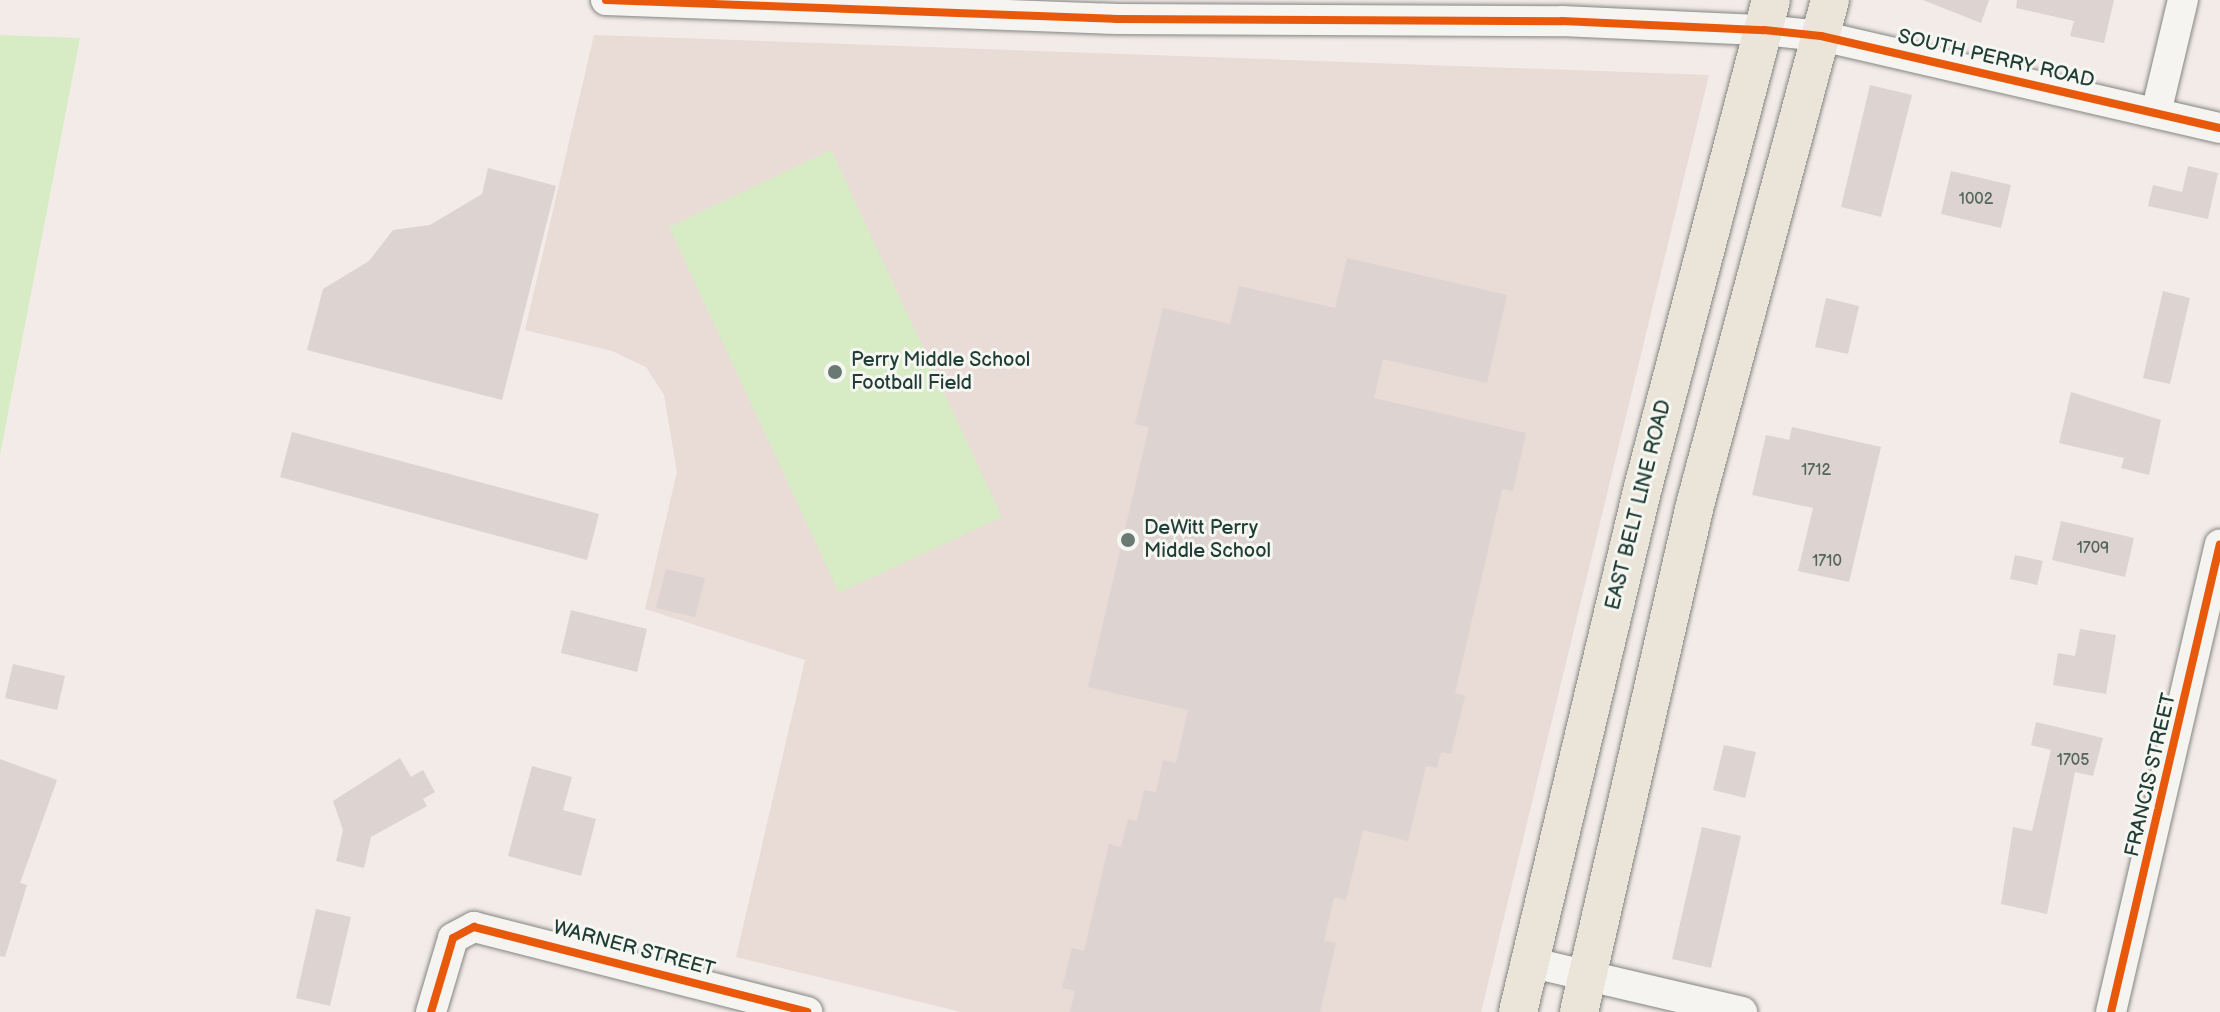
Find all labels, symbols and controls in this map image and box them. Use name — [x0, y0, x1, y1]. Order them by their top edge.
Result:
street label: SOUTH PERRY ROAD — [1895, 25, 2097, 93]
house number: 1002 — [1959, 190, 1993, 210]
place label: Perry Middle School Football Field — [851, 348, 1032, 395]
marker: Perry Middle School Football Field — [826, 363, 844, 381]
street label: EAST BELT LINE ROAD — [1601, 397, 1677, 613]
house number: 1712 — [1801, 461, 1831, 481]
place label: DeWitt Perry Middle School — [1144, 516, 1271, 563]
marker: DeWitt Perry Middle School — [1119, 531, 1137, 549]
house number: 1709 — [2077, 539, 2109, 559]
house number: 1710 — [1812, 552, 1842, 572]
street label: FRANCIS STREET — [2120, 691, 2182, 859]
house number: 1705 — [2057, 751, 2089, 771]
street label: WARNER STREET — [550, 916, 718, 982]

